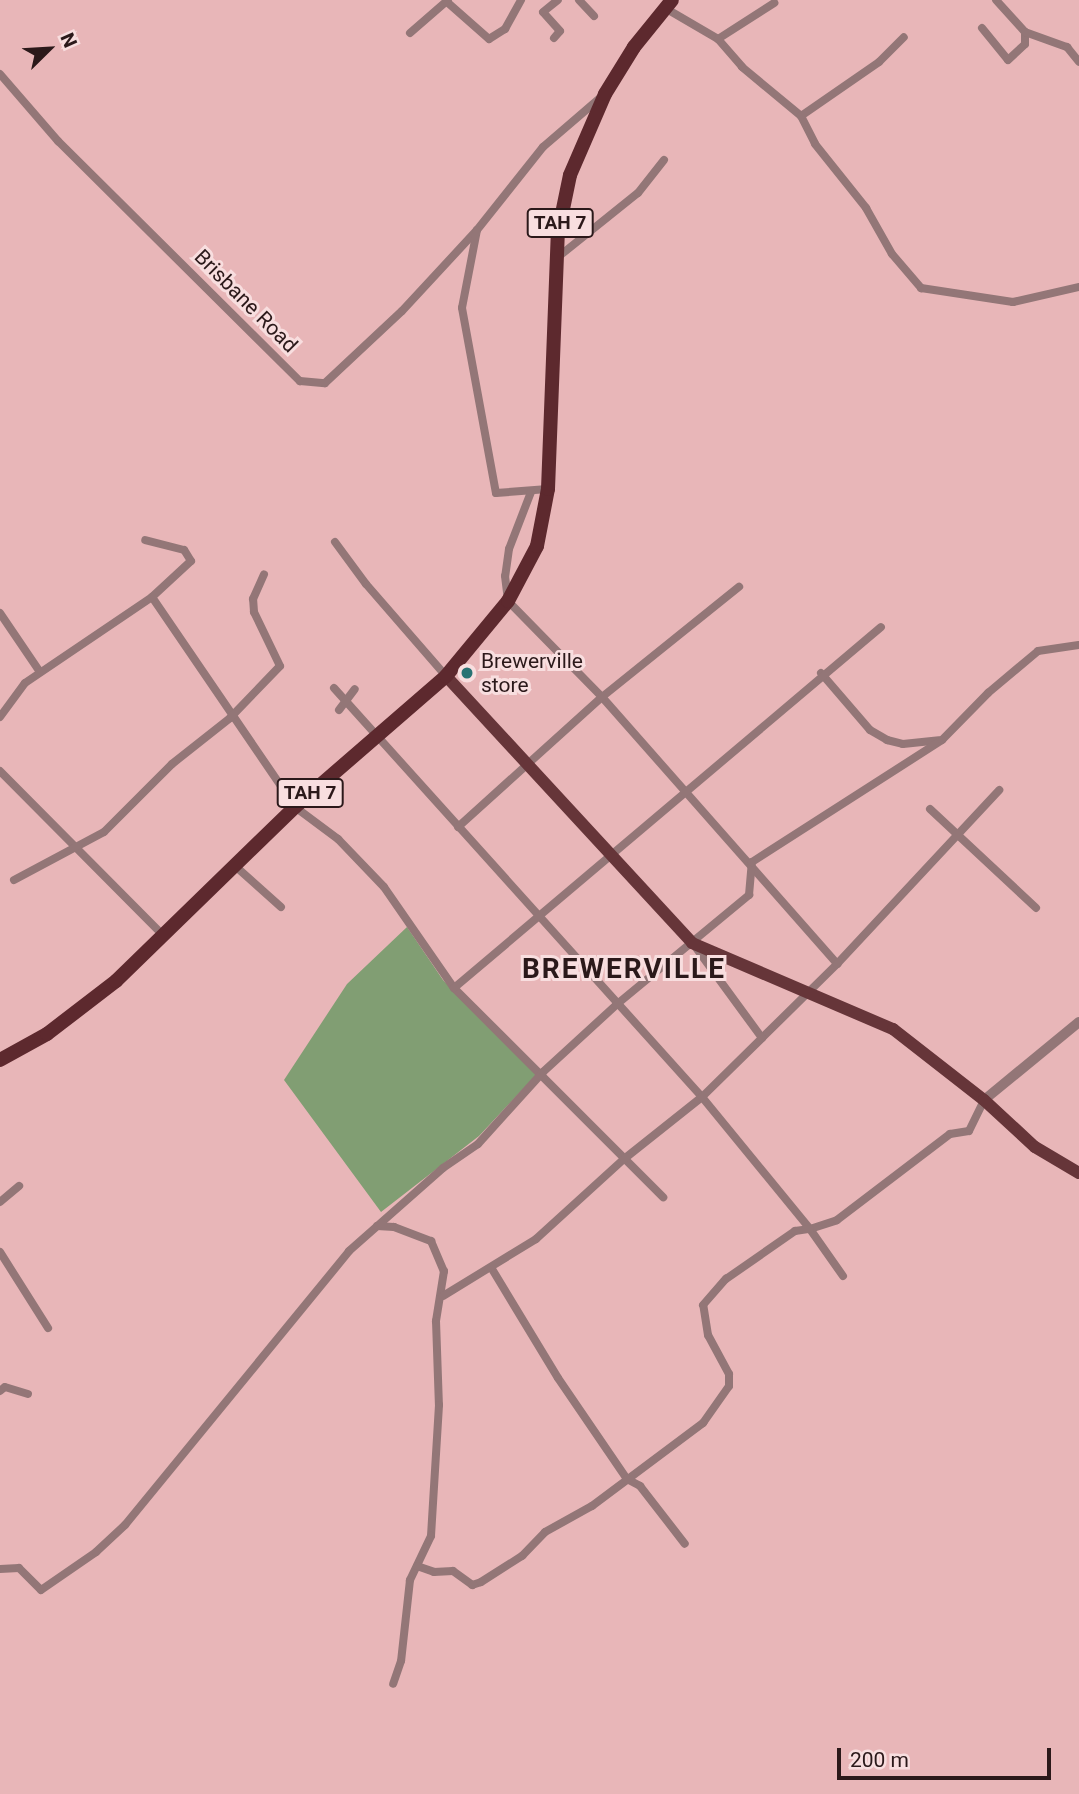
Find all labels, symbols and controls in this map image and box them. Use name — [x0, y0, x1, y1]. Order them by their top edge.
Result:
north arrow — [14, 14, 84, 84]
text: N — [55, 29, 82, 51]
road number: TAH 7 — [525, 208, 595, 238]
street label: Brisbane Road — [189, 244, 303, 358]
place label: Brewerville store — [481, 648, 583, 698]
marker: Brewerville store — [459, 665, 475, 681]
road number: TAH 7 — [275, 778, 345, 808]
district label: BREWERVILLE — [523, 952, 725, 986]
scale bar — [841, 1734, 1054, 1778]
text: 200 m — [850, 1748, 909, 1772]

